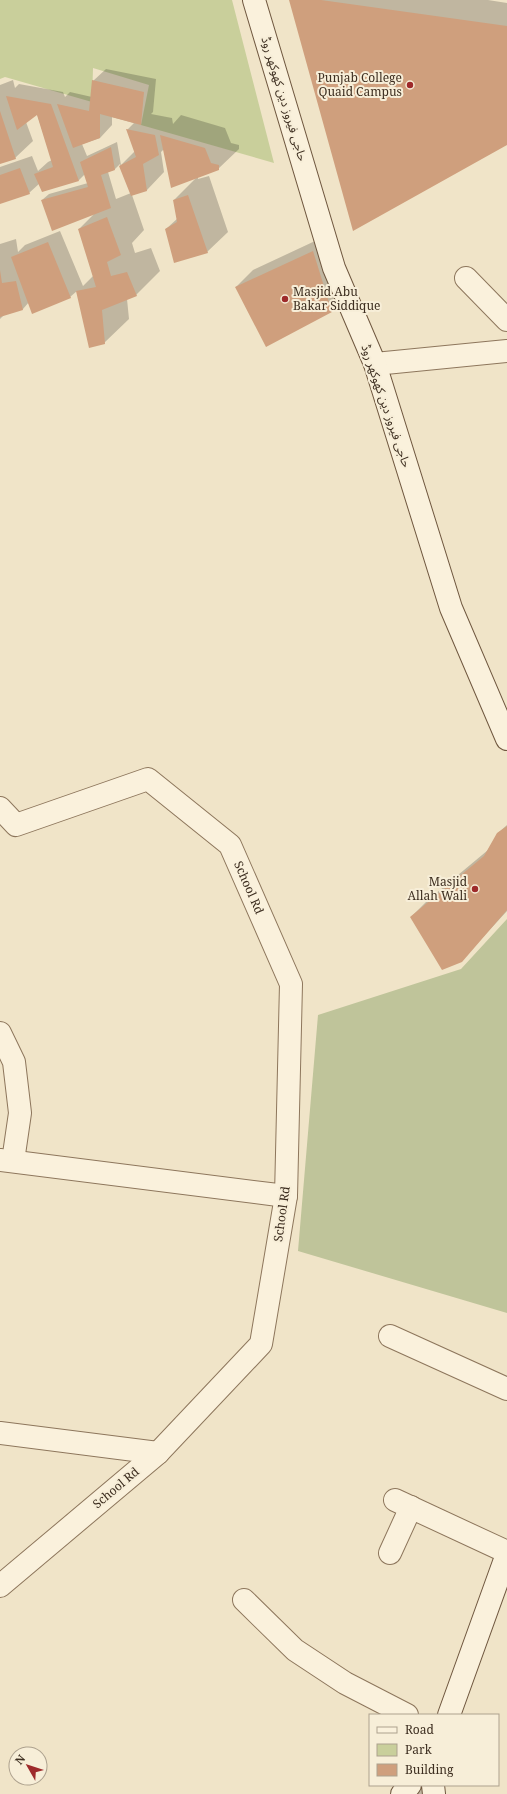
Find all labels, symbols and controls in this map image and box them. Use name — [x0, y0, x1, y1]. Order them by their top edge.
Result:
street label: حاجی فیروز دین کھوکھر روڈ — [257, 35, 312, 163]
place label: Punjab College Quaid Campus — [318, 69, 402, 100]
marker: Punjab College Quaid Campus — [405, 80, 415, 90]
place label: Masjid Abu Bakar Siddique — [293, 283, 381, 314]
marker: Masjid Abu Bakar Siddique — [280, 294, 290, 304]
street label: حاجی فیروز دین کھوکھر روڈ — [357, 342, 416, 470]
street label: School Rd — [230, 858, 268, 917]
place label: Masjid Allah Wali — [408, 873, 468, 904]
marker: Masjid Allah Wali — [470, 884, 480, 894]
street label: School Rd — [269, 1184, 294, 1243]
street label: School Rd — [89, 1463, 143, 1512]
legend — [369, 1714, 499, 1786]
text: Road — [405, 1721, 435, 1738]
text: Park — [405, 1741, 433, 1758]
north arrow — [8, 1746, 48, 1786]
text: N — [11, 1751, 29, 1767]
text: Building — [405, 1761, 454, 1778]

